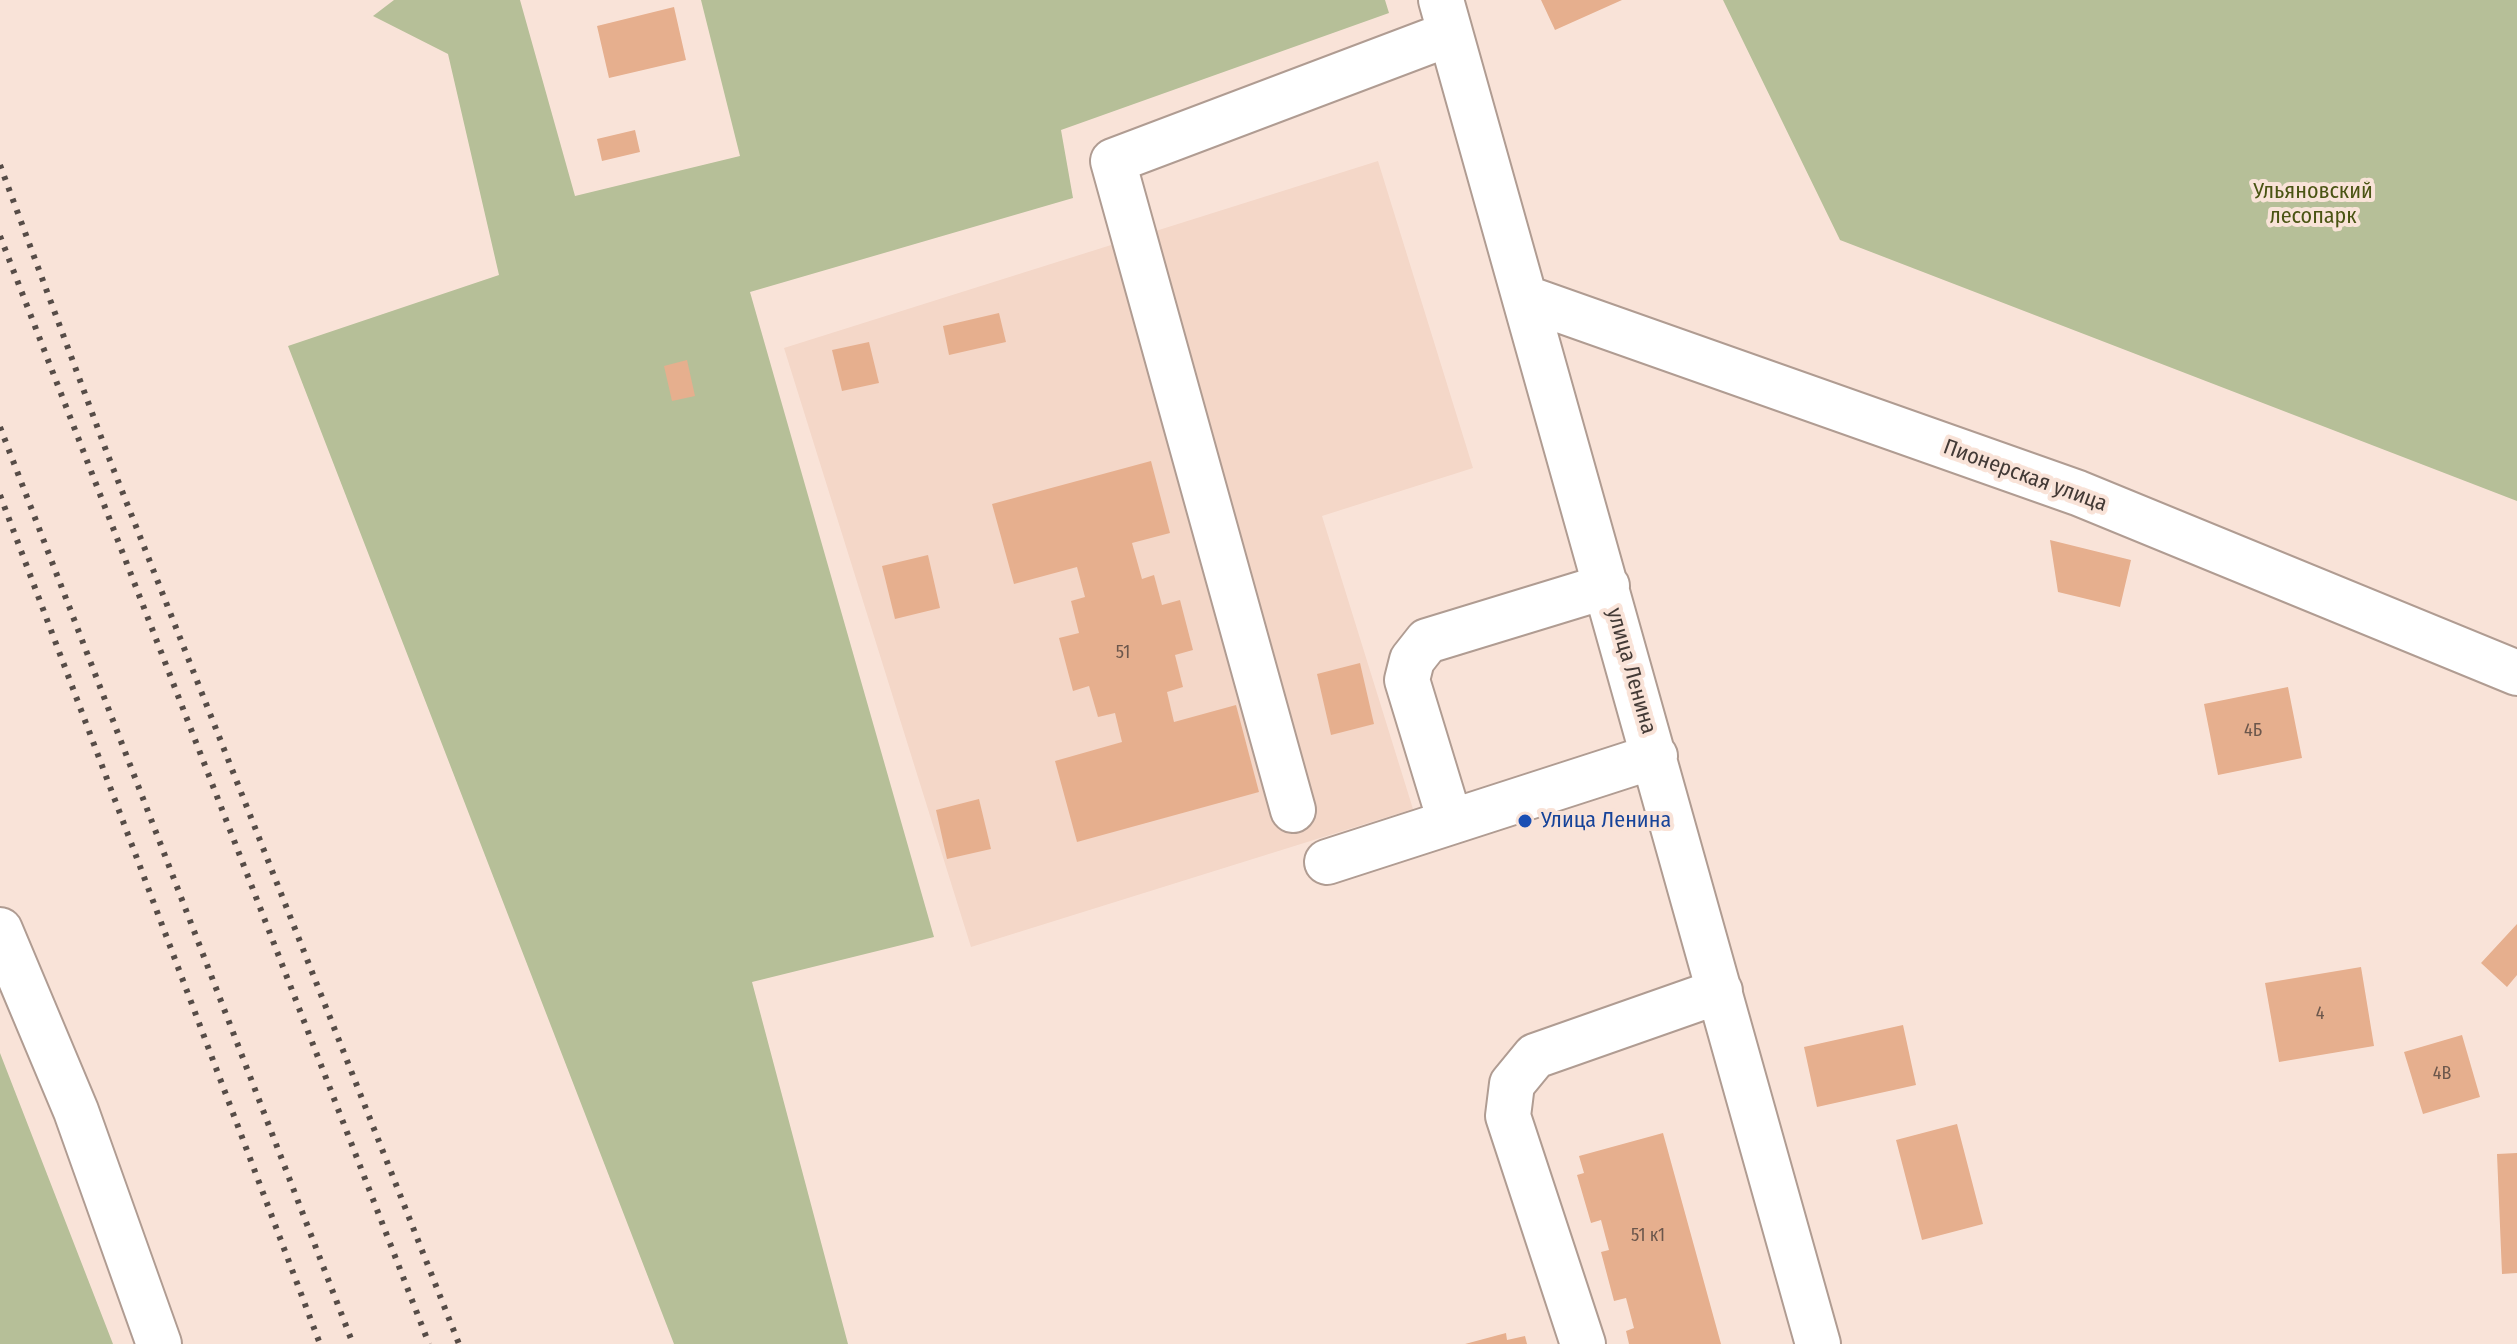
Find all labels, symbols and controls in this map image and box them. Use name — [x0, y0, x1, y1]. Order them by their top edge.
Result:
park label: Ульяновский лесопарк — [2253, 179, 2373, 230]
street label: Пионерская улица — [1940, 434, 2110, 518]
street label: улица Ленина — [1600, 605, 1662, 737]
house number: 51 — [1116, 642, 1130, 664]
house number: 4Б — [2244, 720, 2262, 742]
place label: Улица Ленина — [1541, 808, 1671, 834]
marker: Улица Ленина — [1516, 812, 1534, 830]
house number: 4 — [2316, 1003, 2324, 1025]
house number: 4В — [2433, 1063, 2451, 1085]
house number: 51 к1 — [1631, 1225, 1665, 1247]

